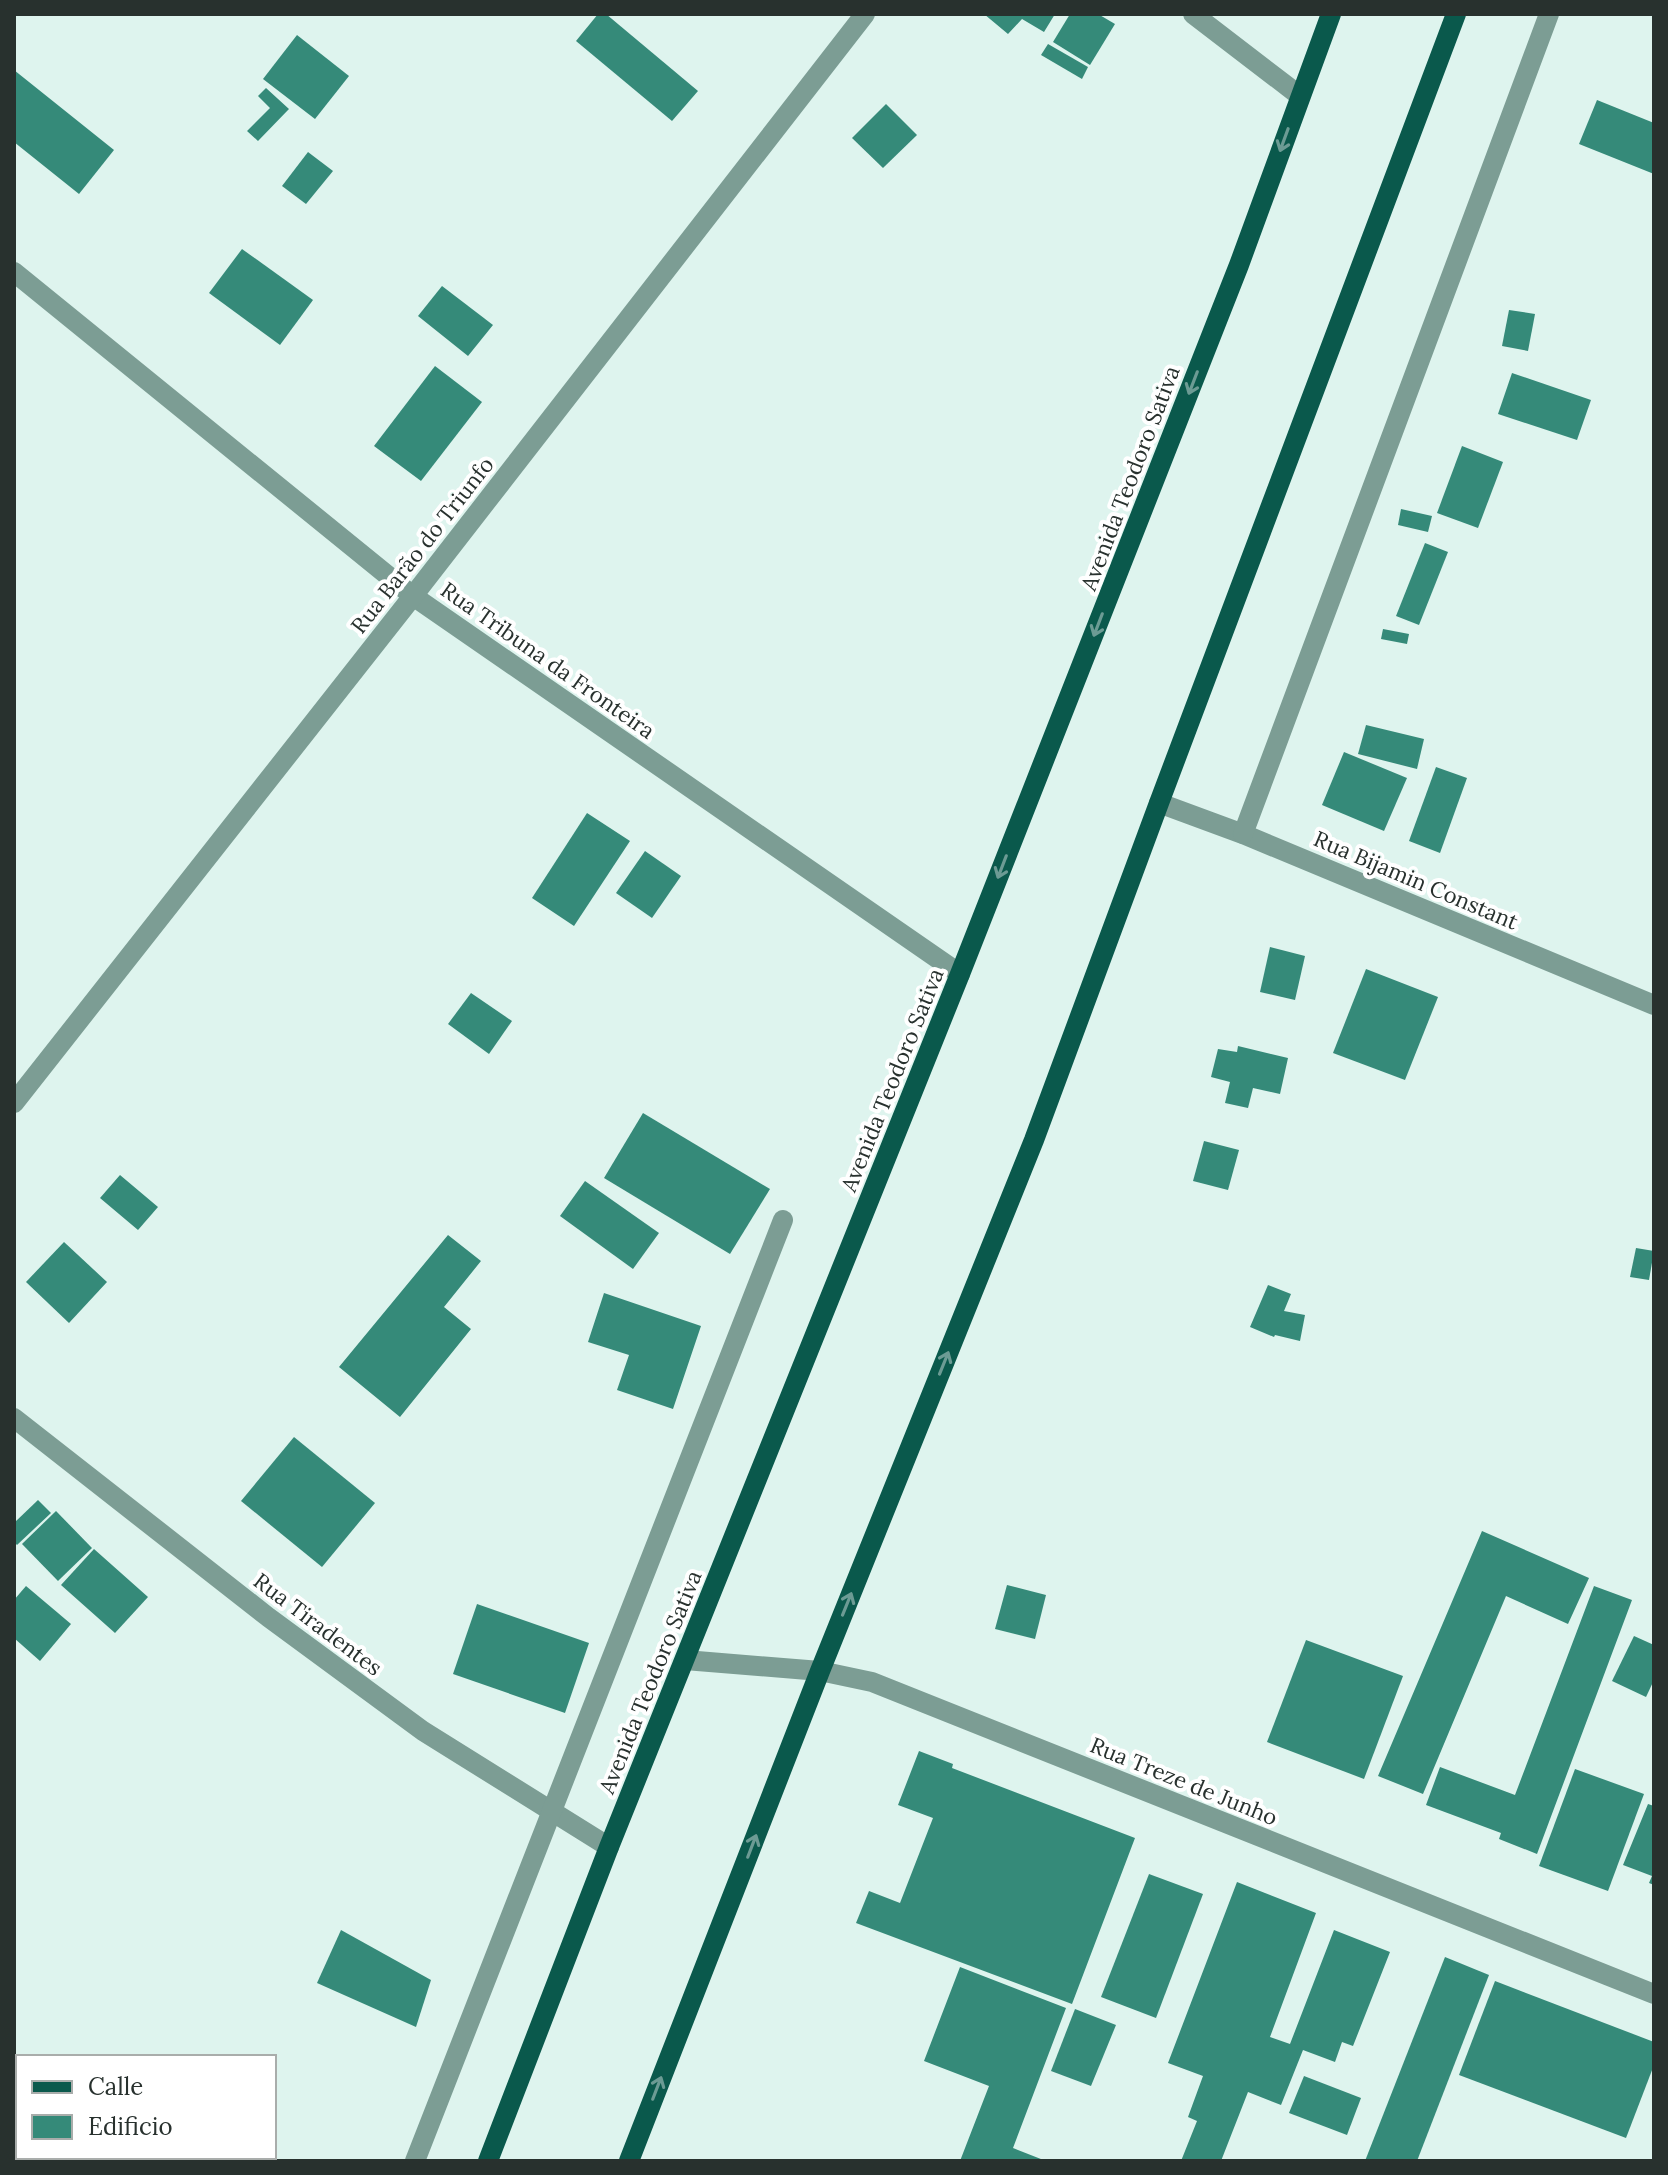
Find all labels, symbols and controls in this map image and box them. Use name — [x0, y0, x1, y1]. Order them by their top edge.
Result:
one-way arrow — [1276, 127, 1291, 152]
street label: Avenida Teodoro Sativa — [1074, 362, 1186, 595]
one-way arrow — [1185, 370, 1199, 395]
street label: Rua Barão do Triunfo — [344, 451, 500, 639]
street label: Rua Tribuna da Fronteira — [436, 575, 660, 745]
one-way arrow — [1089, 612, 1104, 637]
street label: Rua Bijamin Constant — [1310, 824, 1523, 936]
one-way arrow — [994, 854, 1008, 879]
street label: Avenida Teodoro Sativa — [834, 964, 950, 1197]
one-way arrow — [938, 1351, 953, 1376]
street label: Rua Tiradentes — [248, 1566, 388, 1682]
street label: Avenida Teodoro Sativa — [592, 1566, 708, 1799]
one-way arrow — [841, 1592, 855, 1617]
street label: Rua Treze de Junho — [1086, 1731, 1282, 1831]
one-way arrow — [745, 1834, 760, 1859]
legend — [16, 2055, 276, 2159]
text: Calle — [88, 2071, 143, 2102]
one-way arrow — [651, 2076, 665, 2101]
text: Edificio — [88, 2111, 173, 2142]

